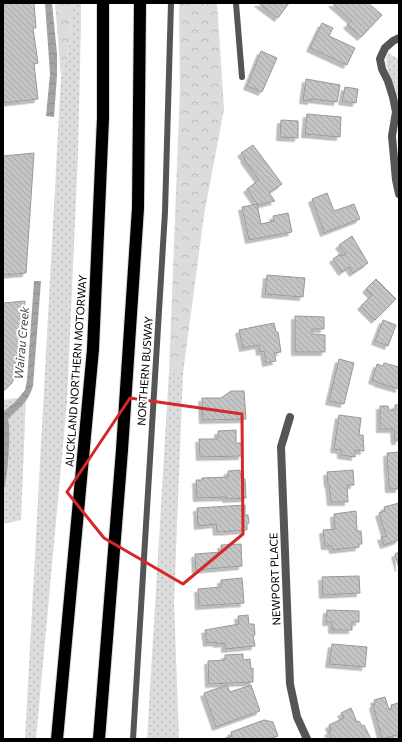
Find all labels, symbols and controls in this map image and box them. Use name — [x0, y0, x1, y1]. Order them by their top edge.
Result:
street label: AUCKLAND NORTHERN MOTORWAY — [62, 274, 89, 468]
water label: Wairau Creek — [11, 306, 31, 380]
street label: NORTHERN BUSWAY — [134, 316, 155, 426]
street label: NEWPORT PLACE — [266, 532, 283, 626]

